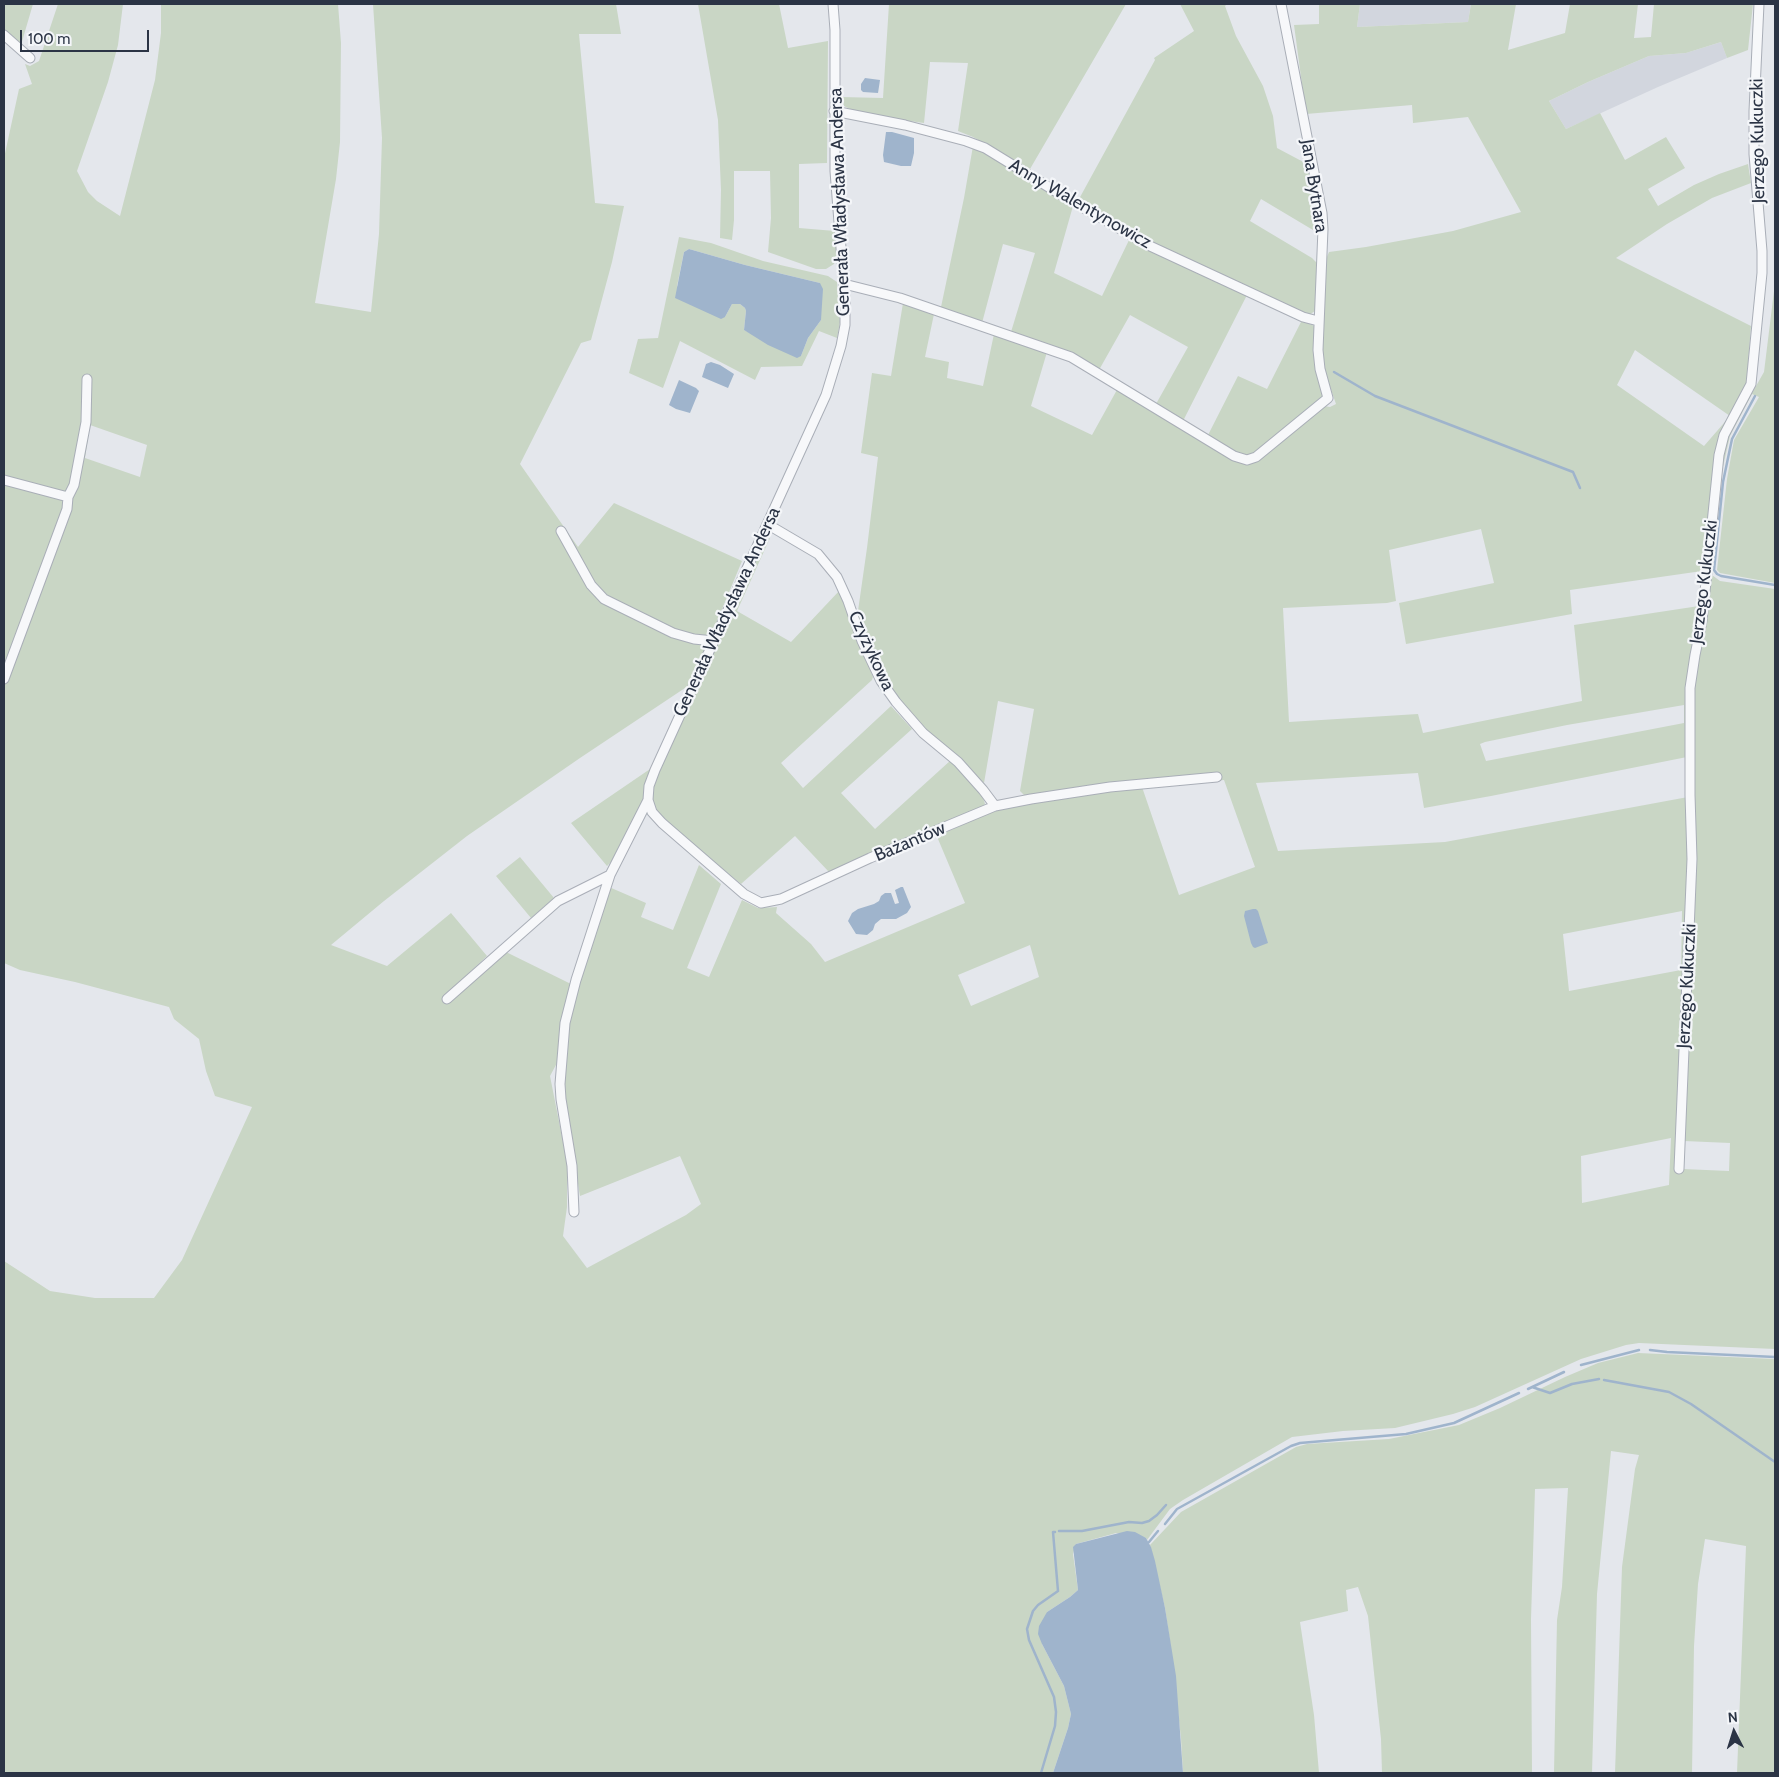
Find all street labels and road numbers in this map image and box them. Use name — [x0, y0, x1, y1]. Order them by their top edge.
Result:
street label: Jerzego Kukuczki — [1746, 78, 1770, 204]
street label: Generała Władysława Andersa — [825, 87, 855, 317]
street label: Jana Bytnara — [1296, 138, 1332, 234]
street label: Anny Walentynowicz — [1005, 154, 1155, 254]
street label: Generała Władysława Andersa — [669, 504, 785, 720]
street label: Jerzego Kukuczki — [1686, 519, 1722, 645]
street label: Czyżykowa — [843, 608, 899, 694]
street label: Bażantów — [871, 817, 949, 867]
street label: Jerzego Kukuczki — [1673, 923, 1701, 1049]

